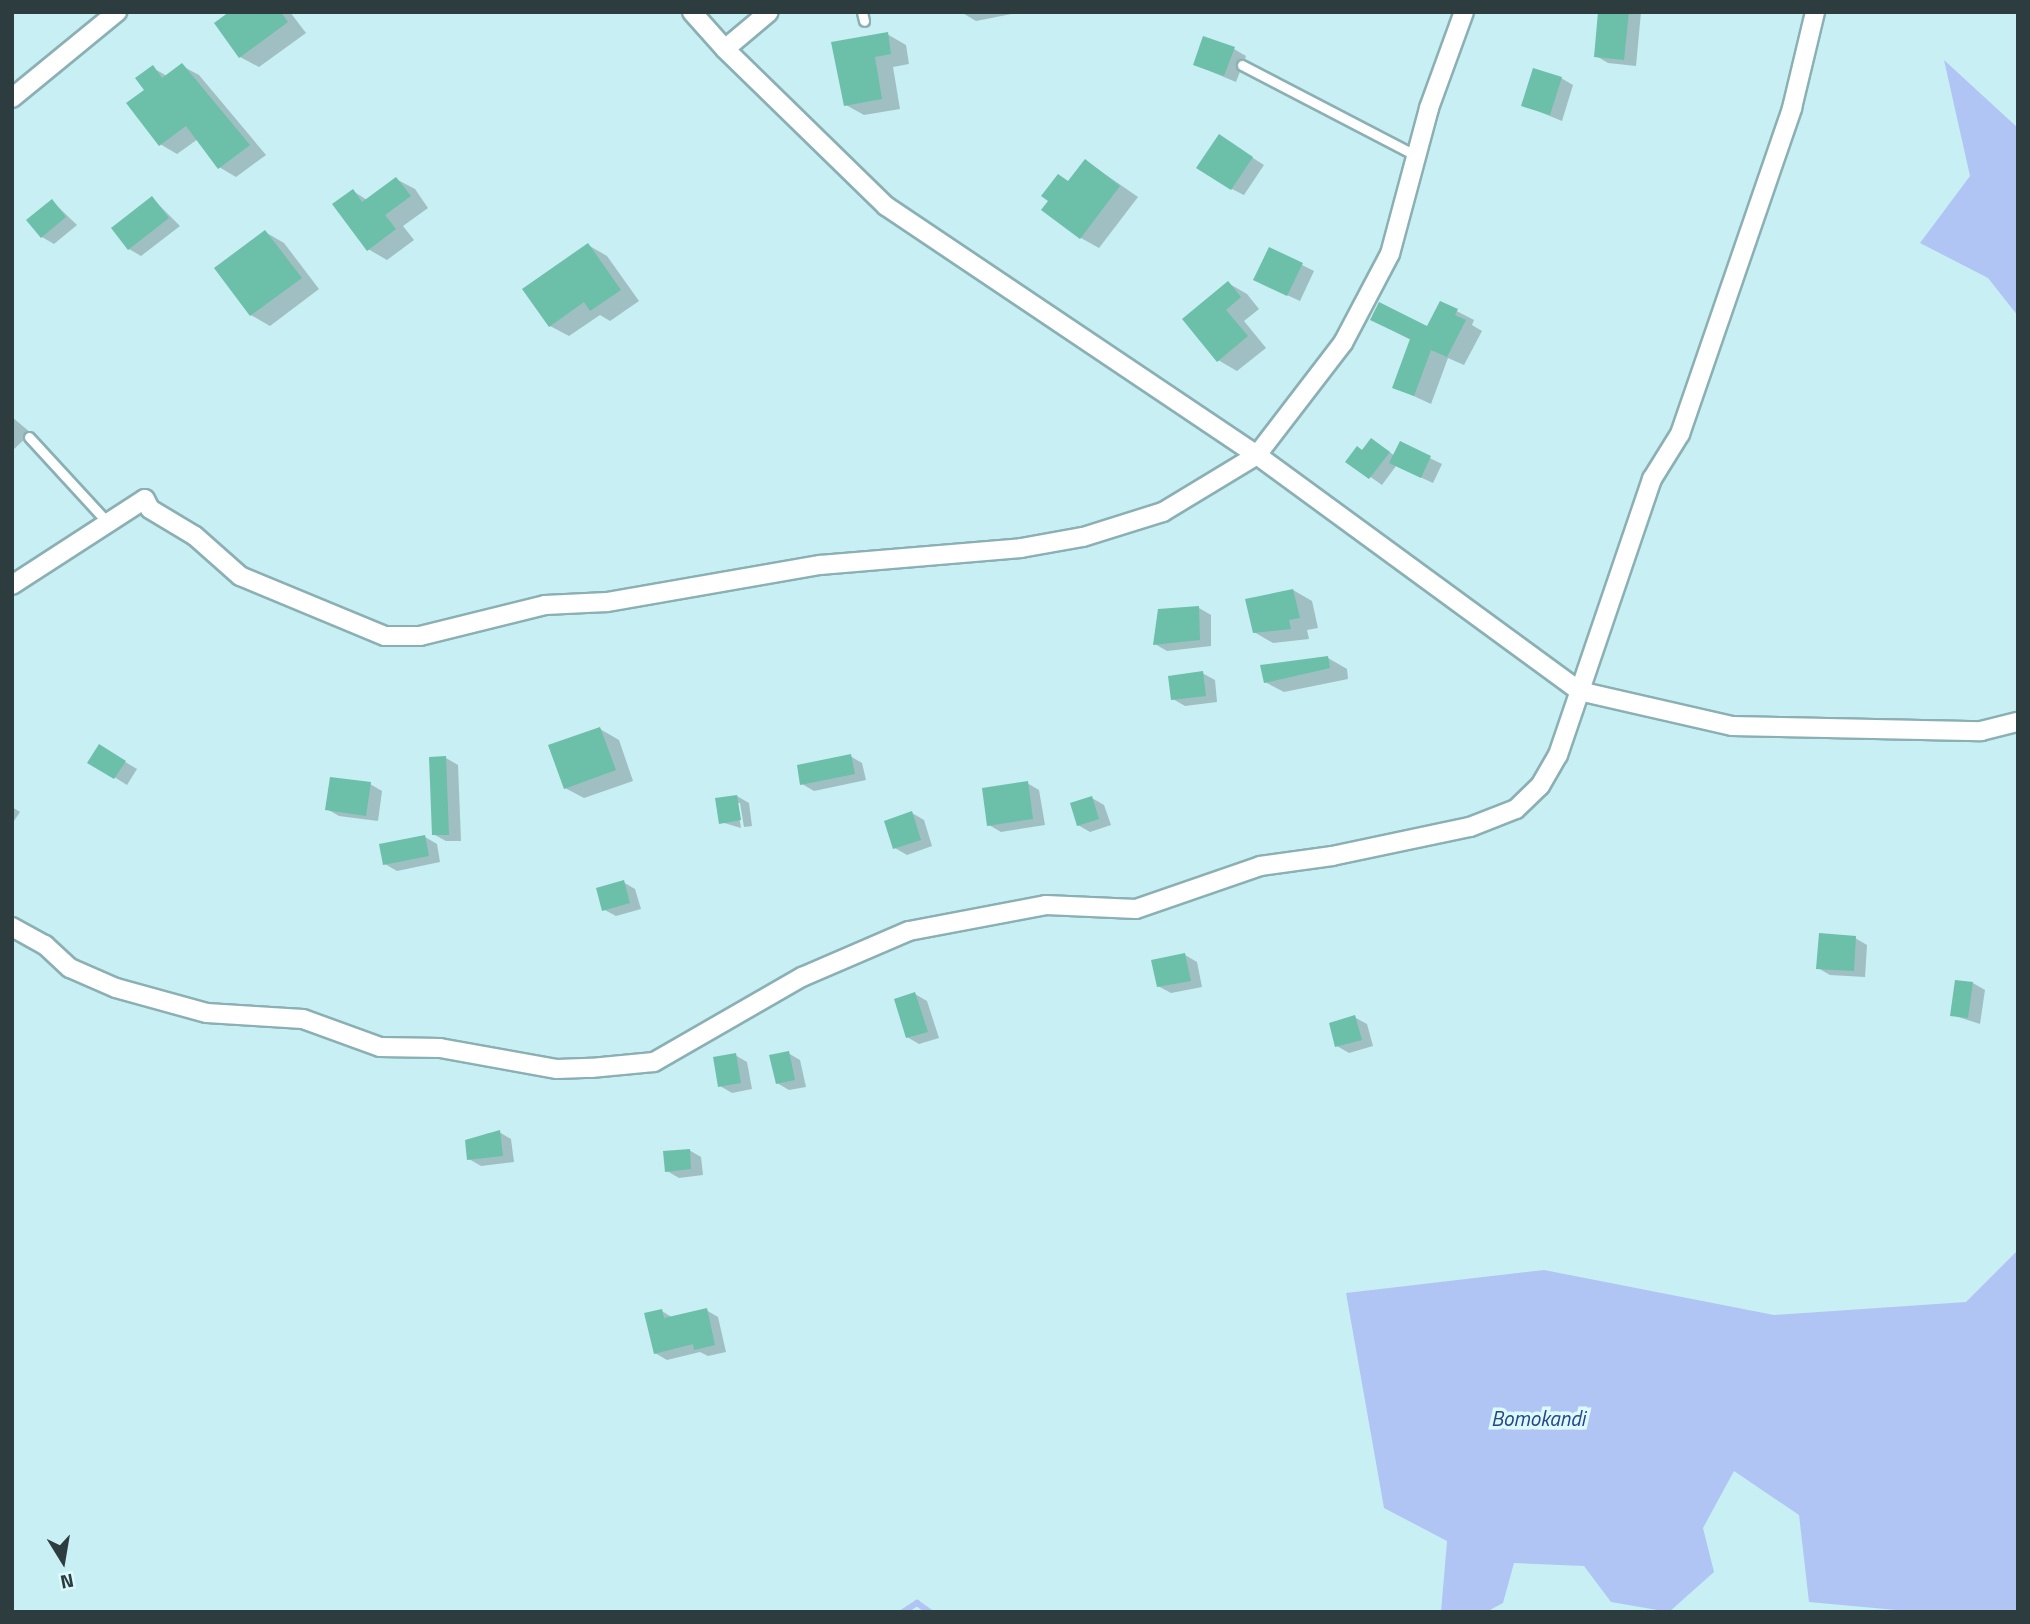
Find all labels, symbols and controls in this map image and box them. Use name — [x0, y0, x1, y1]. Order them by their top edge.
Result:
water label: Bomokandi — [1491, 1405, 1585, 1431]
north arrow — [28, 1526, 98, 1596]
text: N — [58, 1567, 76, 1598]

